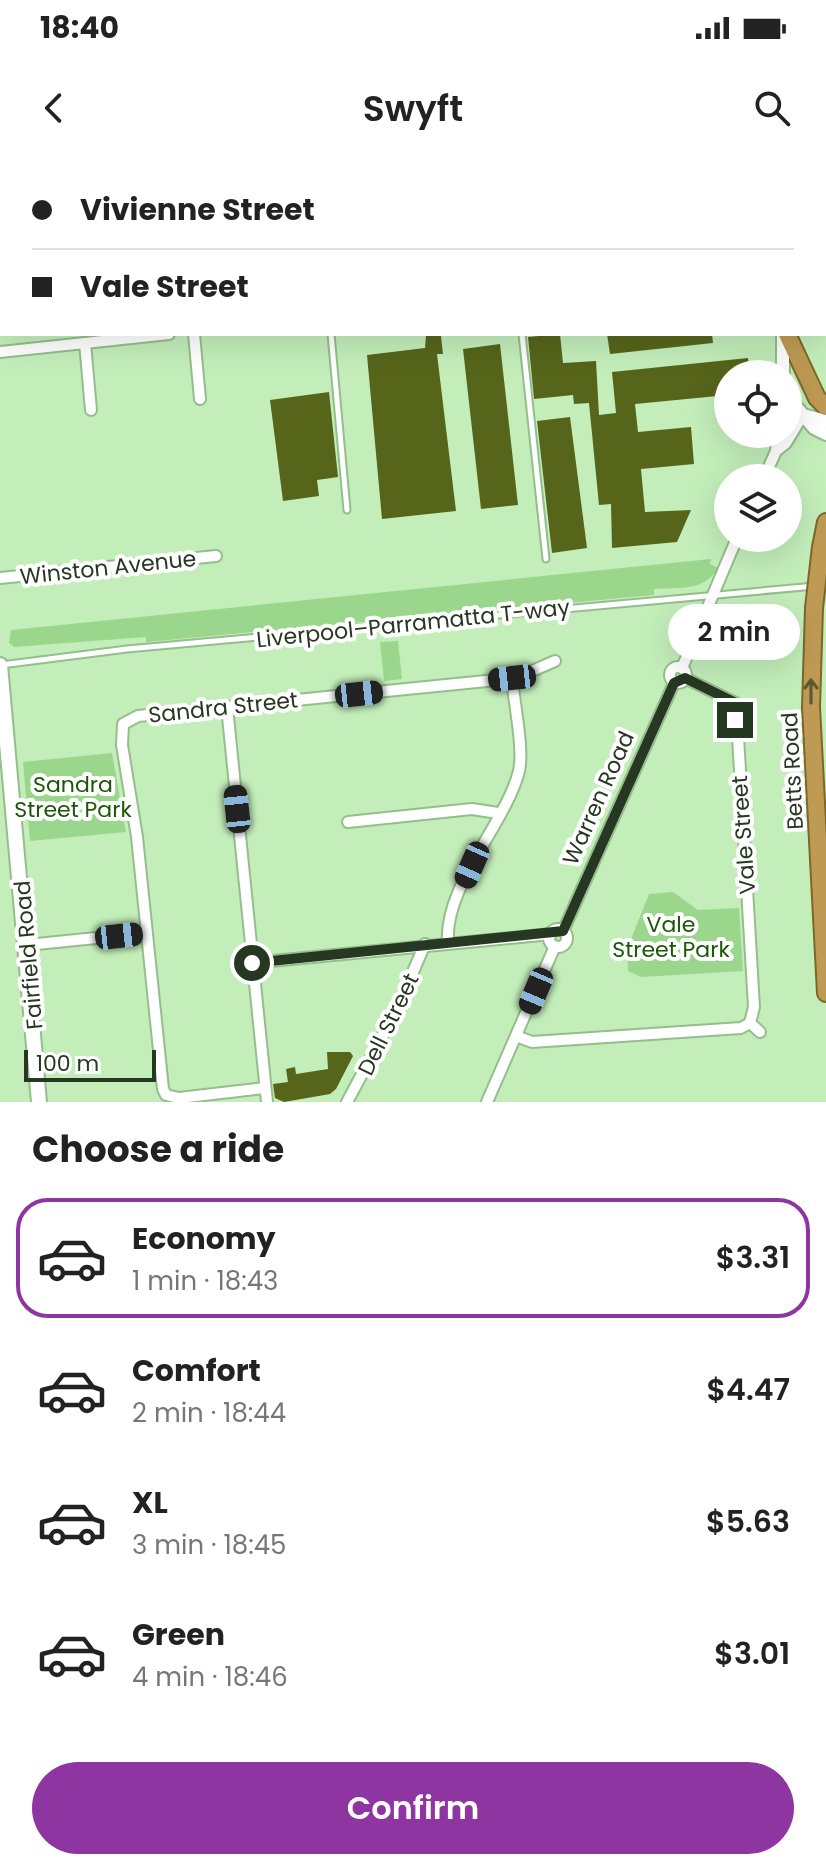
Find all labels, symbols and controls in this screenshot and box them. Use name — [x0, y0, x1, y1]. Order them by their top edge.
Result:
text: 18:40 — [40, 6, 119, 49]
text: Swyft — [363, 83, 463, 134]
icon: back — [32, 86, 76, 130]
icon: search — [750, 86, 794, 130]
text: Vivienne Street — [80, 188, 315, 231]
text: Vale Street — [80, 265, 249, 308]
map controls — [714, 360, 802, 552]
button: locate — [714, 360, 802, 448]
button: layers — [714, 464, 802, 552]
street label: Winston Avenue — [18, 543, 198, 592]
street label: Liverpool–Parramatta T-way — [255, 592, 572, 655]
callout: 2 min — [669, 604, 801, 660]
text: 2 min — [698, 614, 770, 650]
car — [487, 664, 537, 692]
one-way arrow — [803, 678, 819, 705]
car — [334, 680, 384, 708]
street label: Sandra Street — [147, 684, 299, 731]
route end — [717, 702, 753, 738]
street label: Betts Road — [774, 711, 811, 831]
street label: Warren Road — [555, 726, 642, 870]
park label: Sandra Street Park — [14, 769, 132, 825]
street label: Vale Street — [724, 774, 763, 895]
car — [223, 784, 251, 834]
car — [451, 838, 493, 892]
street label: Fairfield Road — [7, 879, 50, 1031]
park label: Vale Street Park — [612, 909, 730, 965]
car — [94, 922, 144, 950]
route start — [234, 945, 270, 981]
car — [516, 964, 556, 1018]
street label: Dell Street — [350, 968, 427, 1081]
scale bar — [24, 1046, 156, 1082]
text: 100 m — [36, 1048, 99, 1079]
text: Choose a ride — [32, 1124, 284, 1175]
text: Economy — [132, 1217, 276, 1260]
icon: car — [36, 1222, 108, 1294]
text: $3.31 — [716, 1236, 790, 1279]
text: 1 min · 18:43 — [132, 1263, 278, 1299]
text: Comfort — [132, 1349, 261, 1392]
icon: car — [36, 1354, 108, 1426]
text: $4.47 — [706, 1368, 790, 1411]
text: 2 min · 18:44 — [132, 1395, 286, 1431]
text: XL — [132, 1481, 168, 1524]
icon: car — [36, 1486, 108, 1558]
text: $5.63 — [706, 1500, 790, 1543]
text: 3 min · 18:45 — [132, 1527, 286, 1563]
text: Green — [132, 1613, 225, 1656]
icon: car — [36, 1618, 108, 1690]
text: $3.01 — [714, 1632, 790, 1675]
text: 4 min · 18:46 — [132, 1659, 288, 1695]
button: Confirm — [32, 1762, 794, 1854]

